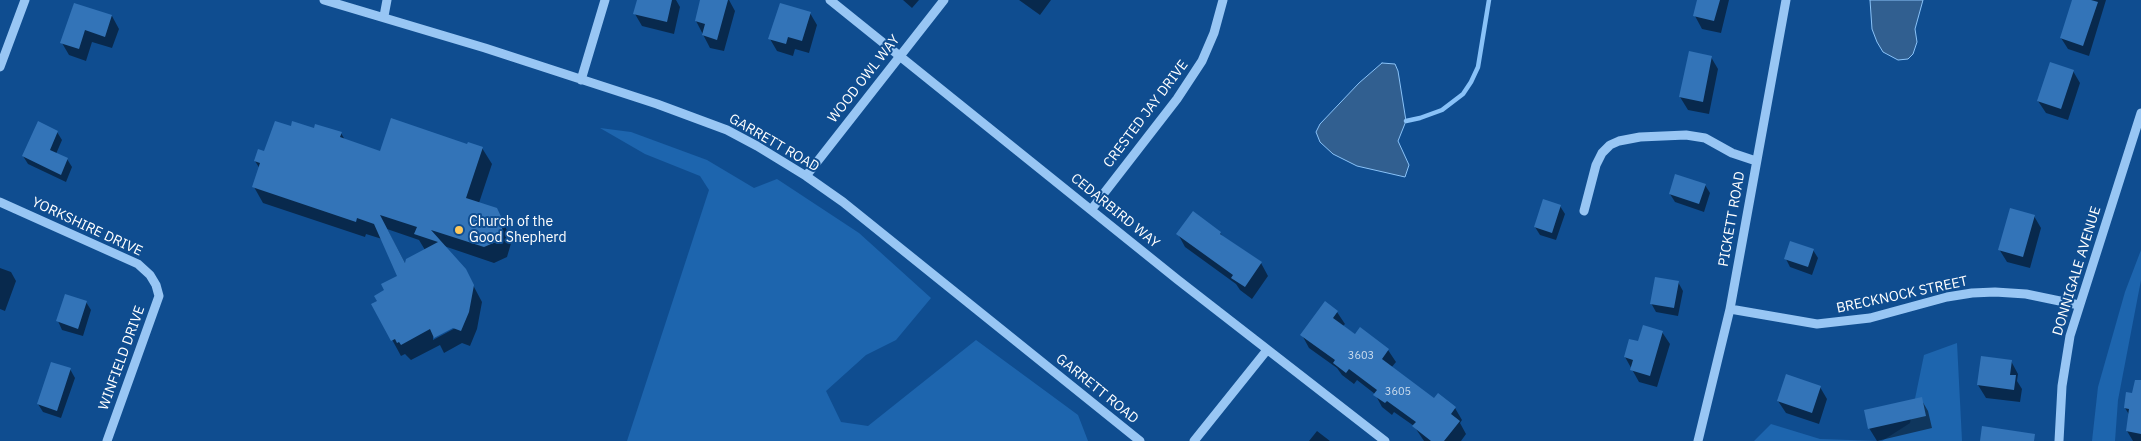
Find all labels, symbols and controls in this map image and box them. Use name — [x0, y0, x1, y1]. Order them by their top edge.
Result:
street label: WOOD OWL WAY — [825, 32, 903, 126]
street label: CRESTED JAY DRIVE — [1100, 57, 1192, 171]
street label: GARRETT ROAD — [726, 110, 822, 176]
street label: CEDARBIRD WAY — [1067, 170, 1163, 252]
street label: PICKETT ROAD — [1715, 170, 1749, 268]
street label: YORKSHIRE DRIVE — [29, 194, 145, 260]
street label: DONNIGALE AVENUE — [2049, 204, 2105, 338]
place label: Church of the Good Shepherd — [469, 214, 567, 246]
marker: Church of the Good Shepherd — [453, 224, 465, 236]
street label: BRECKNOCK STREET — [1835, 273, 1969, 317]
street label: WINFIELD DRIVE — [95, 303, 149, 413]
house number: 3603 — [1348, 349, 1374, 363]
street label: GARRETT ROAD — [1052, 351, 1142, 427]
house number: 3605 — [1385, 385, 1411, 399]

